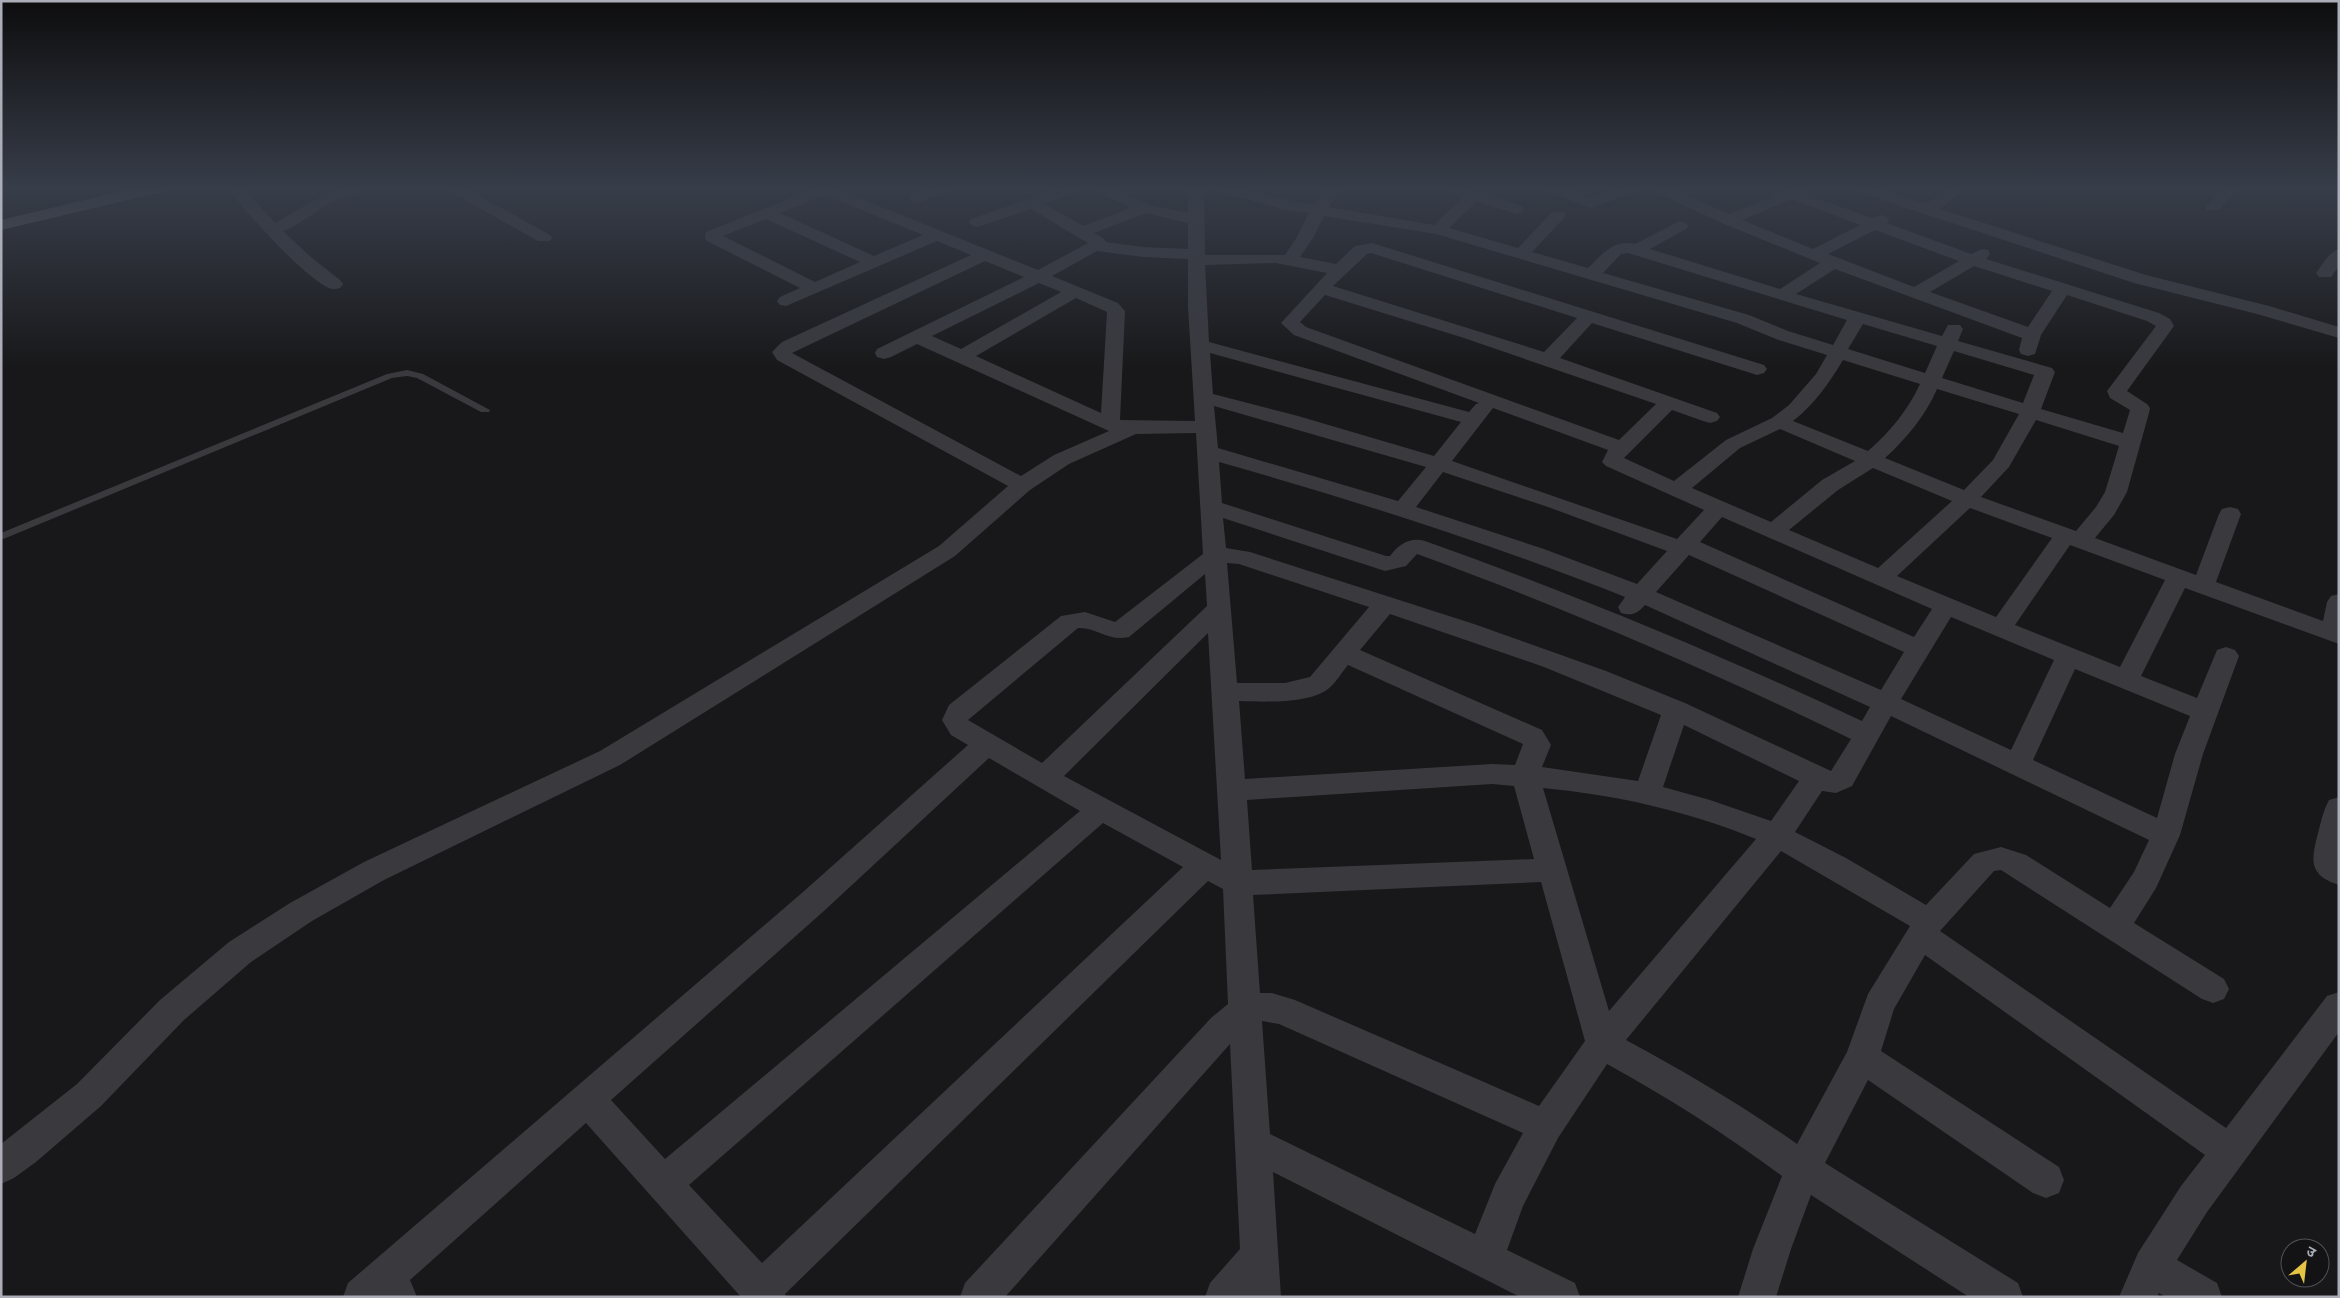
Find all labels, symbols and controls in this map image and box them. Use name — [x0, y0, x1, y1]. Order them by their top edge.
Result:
north arrow — [2280, 1238, 2330, 1288]
text: उ — [2303, 1243, 2319, 1262]

